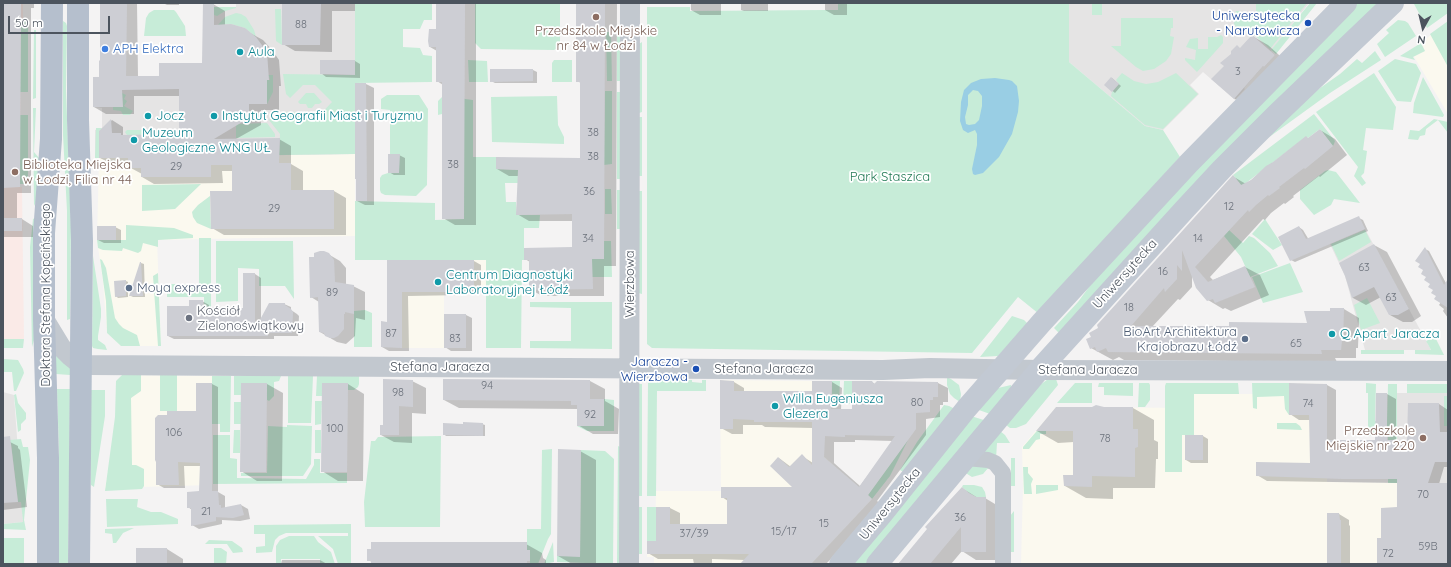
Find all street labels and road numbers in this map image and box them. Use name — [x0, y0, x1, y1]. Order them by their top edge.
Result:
street label: Doktora Stefana Kopcińskiego — [38, 203, 54, 387]
street label: Uniwersytecka — [1090, 236, 1160, 312]
street label: Wierzbowa — [622, 250, 638, 318]
street label: Stefana Jaracza — [390, 359, 490, 375]
street label: Stefana Jaracza — [714, 361, 814, 377]
street label: Stefana Jaracza — [1038, 362, 1138, 378]
street label: Uniwersytecka — [856, 465, 924, 543]

